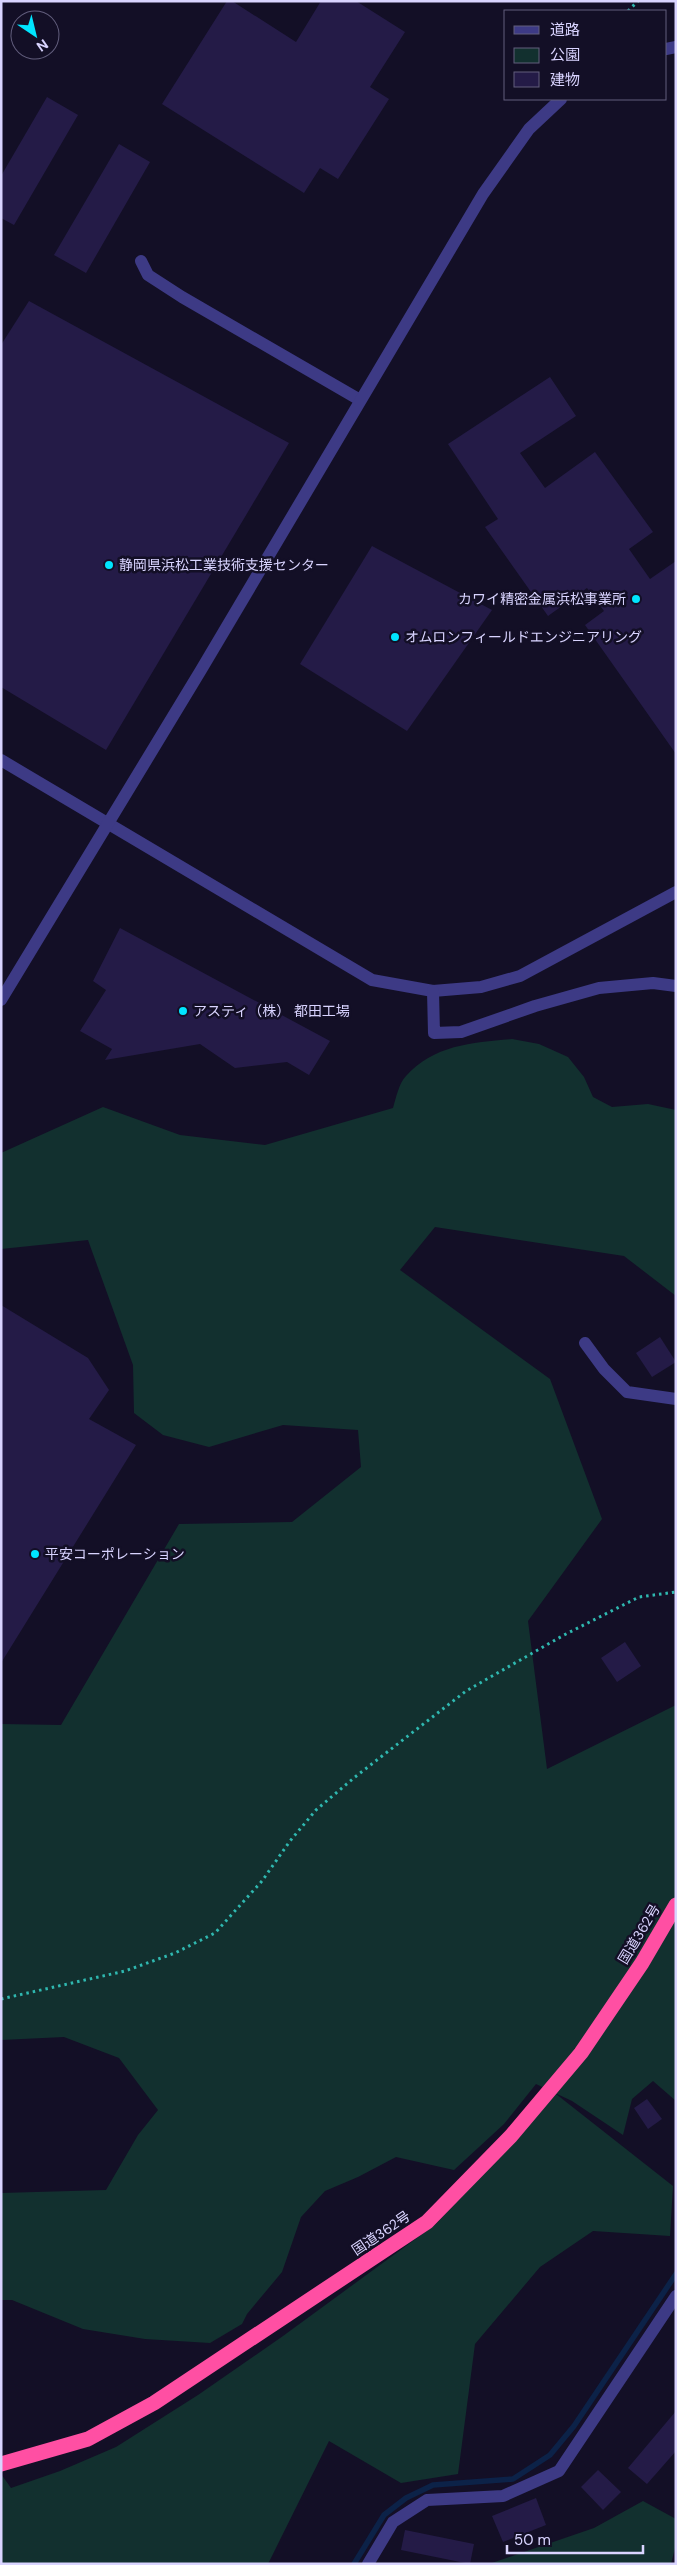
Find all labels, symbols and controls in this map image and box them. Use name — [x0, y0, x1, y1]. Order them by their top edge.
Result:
north arrow — [10, 10, 60, 60]
legend — [504, 10, 667, 100]
text: 道路 — [550, 20, 580, 40]
text: N — [33, 35, 52, 56]
text: 公園 — [550, 45, 580, 65]
text: 建物 — [550, 70, 580, 90]
place label: 静岡県浜松工業技術支援センター — [119, 556, 329, 574]
marker: 静岡県浜松工業技術支援センター — [103, 559, 115, 571]
place label: カワイ精密金属浜松事業所 — [458, 590, 626, 608]
marker: カワイ精密金属浜松事業所 — [630, 593, 642, 605]
place label: オムロンフィールドエンジニアリング — [405, 628, 642, 646]
marker: オムロンフィールドエンジニアリング — [389, 631, 401, 643]
place label: アスティ（株） 都田工場 — [193, 1002, 350, 1020]
marker: アスティ（株） 都田工場 — [177, 1005, 189, 1017]
place label: 平安コーポレーション — [45, 1545, 185, 1563]
marker: 平安コーポレーション — [29, 1548, 41, 1560]
street label: 国道362号 — [614, 1901, 664, 1967]
street label: 国道362号 — [348, 2207, 414, 2259]
scale bar — [507, 2522, 643, 2554]
text: 50 m — [514, 2530, 551, 2550]

